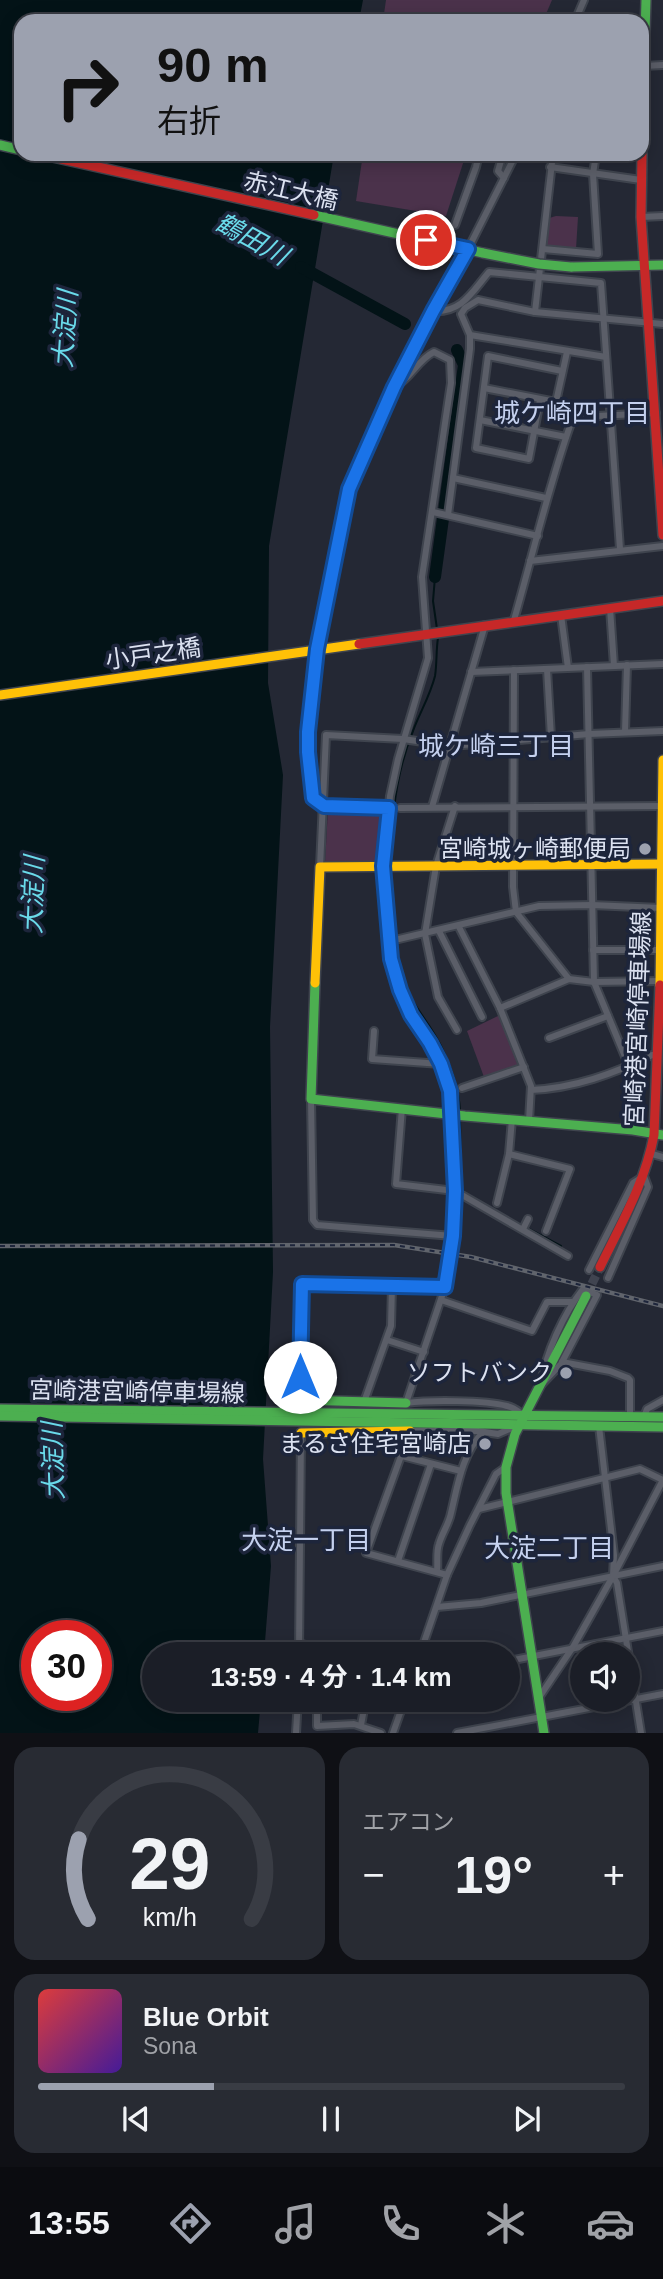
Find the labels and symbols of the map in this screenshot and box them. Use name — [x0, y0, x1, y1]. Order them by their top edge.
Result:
street label: 赤江大橋 — [241, 167, 341, 214]
water label: 鶴田川 — [211, 207, 296, 272]
pin — [396, 210, 456, 270]
water label: 大淀川 — [47, 286, 83, 369]
district label: 城ケ崎四丁目 — [494, 398, 650, 428]
street label: 小戸之橋 — [104, 633, 202, 674]
district label: 城ケ崎三丁目 — [418, 731, 574, 761]
place label: 宮崎城ヶ崎郵便局 — [439, 835, 631, 862]
marker: 宮崎城ヶ崎郵便局 — [637, 841, 653, 857]
water label: 大淀川 — [17, 853, 49, 935]
street label: 宮崎港宮崎停車場線 — [620, 911, 655, 1127]
position arrow — [263, 1340, 337, 1414]
place label: ソフトバンク — [407, 1359, 552, 1386]
marker: ソフトバンク — [558, 1365, 574, 1381]
street label: 宮崎港宮崎停車場線 — [29, 1376, 245, 1407]
water label: 大淀川 — [37, 1419, 69, 1501]
place label: まるさ住宅宮崎店 — [279, 1430, 471, 1457]
marker: まるさ住宅宮崎店 — [477, 1436, 493, 1452]
district label: 大淀一丁目 — [241, 1525, 371, 1555]
district label: 大淀二丁目 — [484, 1533, 614, 1563]
speed limit sign: 30 — [21, 1620, 112, 1711]

